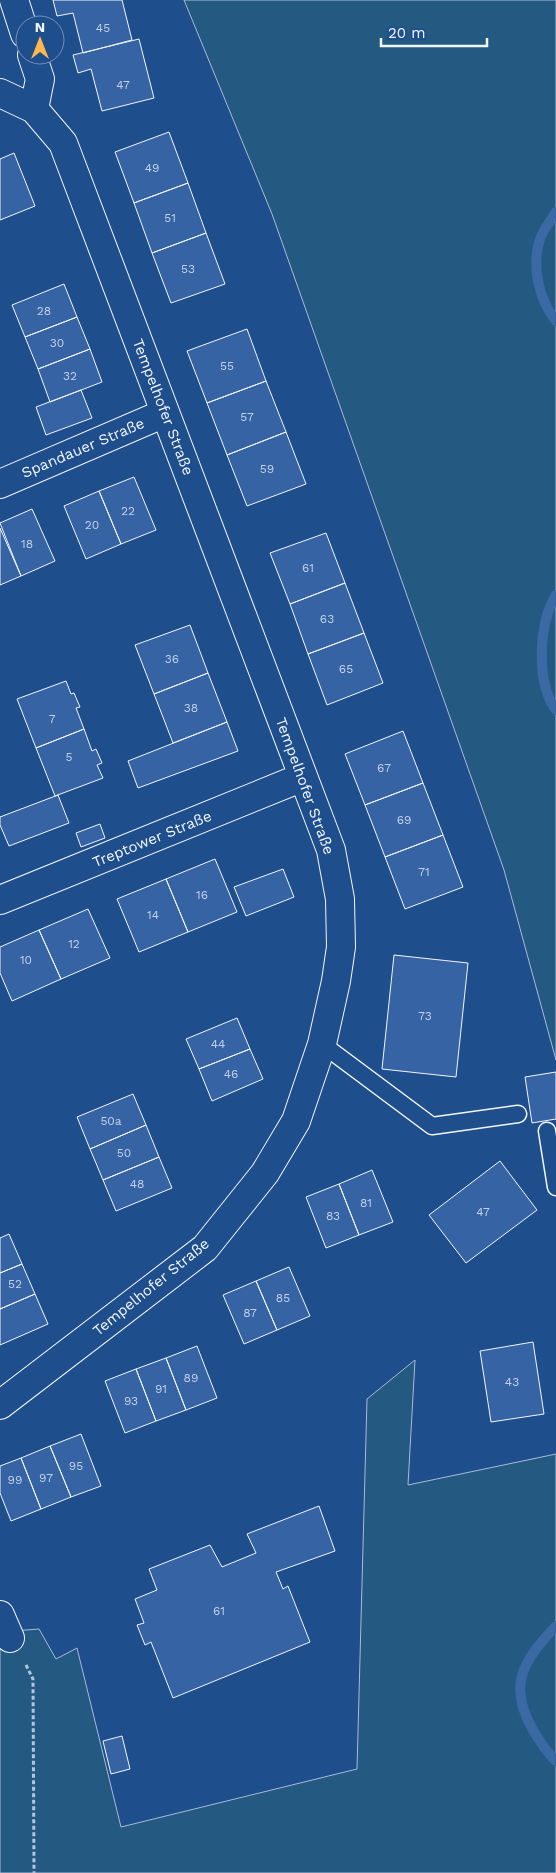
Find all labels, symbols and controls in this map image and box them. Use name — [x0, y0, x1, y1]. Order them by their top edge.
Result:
north arrow — [15, 15, 65, 65]
scale bar — [381, 15, 487, 47]
text: N — [35, 19, 45, 35]
house number: 45 — [96, 21, 110, 35]
text: 20 m — [388, 24, 426, 42]
house number: 47 — [116, 78, 130, 92]
house number: 49 — [145, 161, 159, 175]
house number: 51 — [164, 211, 176, 225]
house number: 53 — [181, 262, 195, 276]
house number: 28 — [37, 304, 51, 318]
house number: 30 — [50, 336, 64, 350]
street label: Tempelhofer Straße — [129, 336, 197, 478]
house number: 55 — [220, 359, 234, 373]
house number: 32 — [63, 369, 77, 383]
house number: 57 — [240, 410, 254, 424]
street label: Spandauer Straße — [19, 414, 147, 482]
house number: 59 — [260, 462, 274, 476]
house number: 22 — [121, 504, 135, 518]
house number: 20 — [85, 518, 99, 532]
house number: 18 — [21, 537, 33, 551]
house number: 61 — [302, 561, 314, 575]
house number: 63 — [320, 612, 334, 626]
house number: 36 — [165, 652, 179, 666]
house number: 65 — [339, 662, 353, 676]
house number: 38 — [184, 701, 198, 715]
house number: 7 — [49, 712, 56, 726]
street label: Tempelhofer Straße — [272, 715, 338, 857]
house number: 5 — [66, 750, 73, 764]
house number: 67 — [377, 761, 391, 775]
street label: Treptower Straße — [90, 807, 214, 871]
house number: 69 — [397, 813, 411, 827]
house number: 71 — [418, 865, 430, 879]
house number: 16 — [196, 888, 208, 902]
house number: 14 — [147, 908, 159, 922]
house number: 12 — [68, 937, 80, 951]
house number: 10 — [20, 953, 32, 967]
house number: 73 — [418, 1009, 432, 1023]
house number: 44 — [211, 1037, 225, 1051]
house number: 46 — [224, 1067, 238, 1081]
house number: 50a — [100, 1114, 122, 1128]
house number: 50 — [117, 1146, 131, 1160]
house number: 48 — [130, 1177, 144, 1191]
house number: 81 — [360, 1196, 372, 1210]
house number: 47 — [476, 1205, 490, 1219]
house number: 83 — [326, 1209, 340, 1223]
street label: Tempelhofer Straße — [89, 1235, 213, 1339]
house number: 52 — [8, 1277, 22, 1291]
house number: 85 — [276, 1291, 290, 1305]
house number: 87 — [243, 1306, 257, 1320]
house number: 89 — [184, 1371, 198, 1385]
house number: 43 — [505, 1375, 519, 1389]
house number: 91 — [155, 1382, 167, 1396]
house number: 93 — [124, 1394, 138, 1408]
house number: 95 — [69, 1459, 83, 1473]
house number: 97 — [39, 1471, 53, 1485]
house number: 99 — [8, 1473, 22, 1487]
house number: 61 — [213, 1604, 225, 1618]

